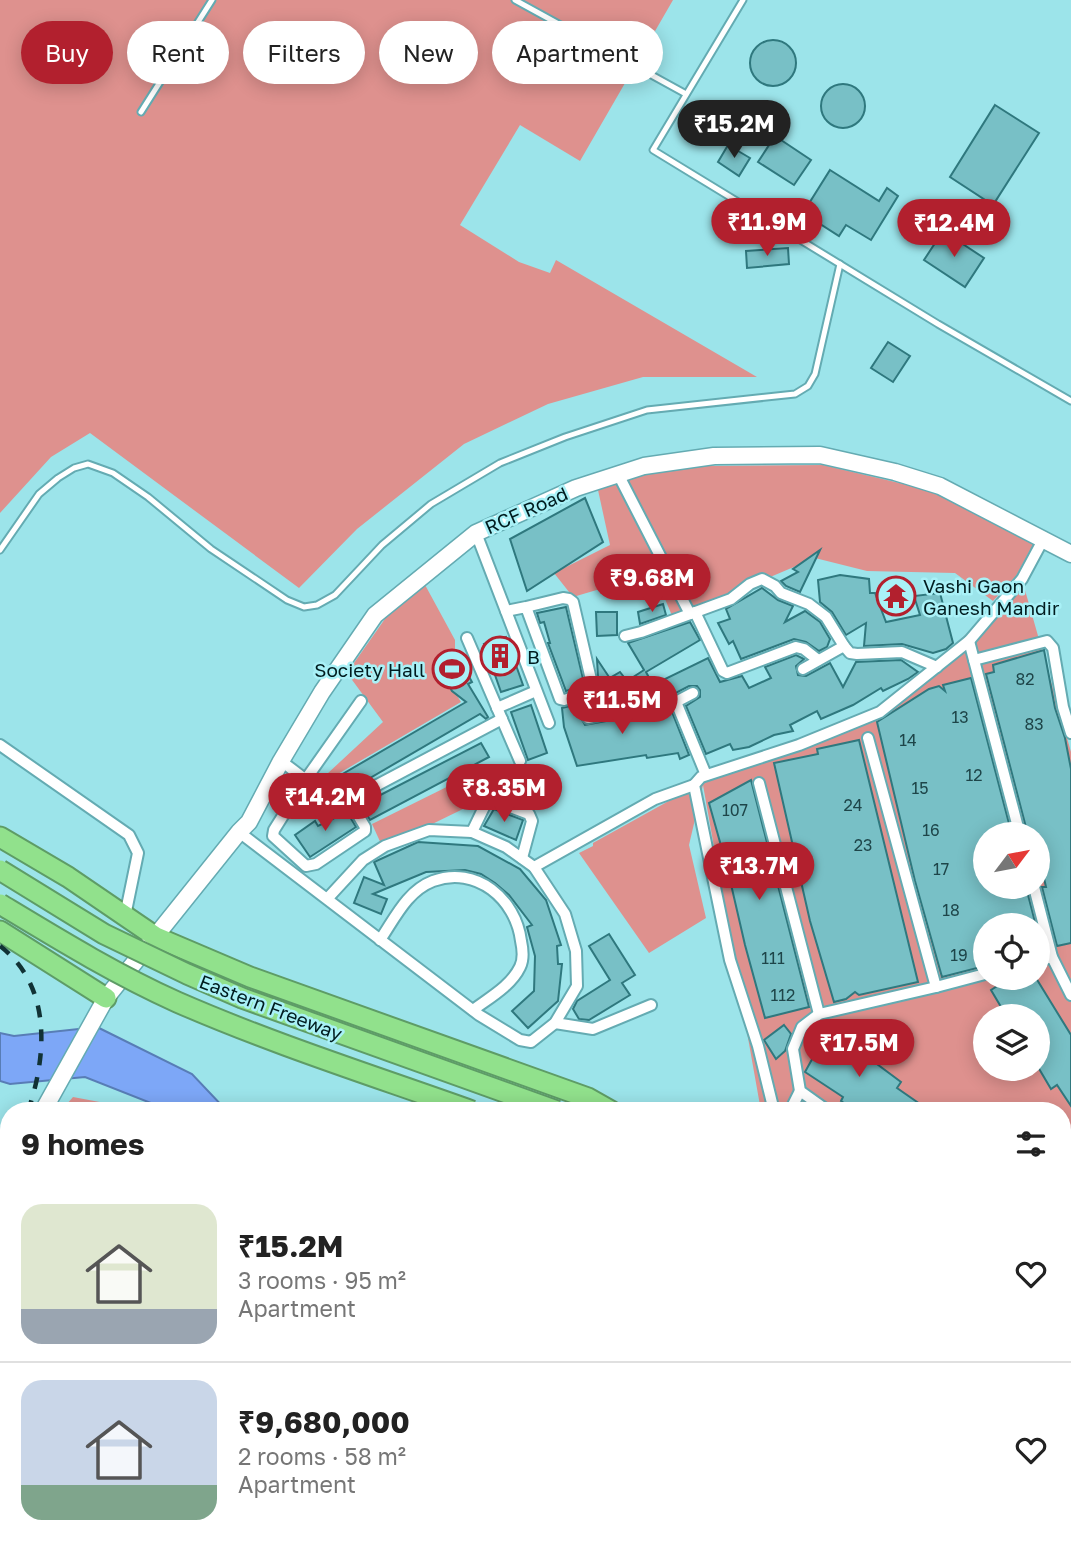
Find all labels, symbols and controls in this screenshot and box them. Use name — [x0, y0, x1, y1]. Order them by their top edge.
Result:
chip: Buy — [21, 21, 113, 84]
chip: Rent — [127, 21, 229, 84]
chip: Filters — [243, 21, 365, 84]
chip: New — [379, 21, 478, 84]
chip: Apartment — [492, 21, 663, 84]
pin: ₹15.2M — [677, 100, 791, 160]
text: ₹15.2M — [694, 109, 774, 137]
pin: ₹11.9M — [710, 198, 824, 258]
pin: ₹12.4M — [897, 200, 1011, 259]
text: ₹11.9M — [727, 207, 807, 235]
text: ₹12.4M — [913, 208, 995, 236]
street label: RCF Road — [481, 482, 571, 538]
pin: ₹9.68M — [595, 554, 709, 614]
text: ₹9.68M — [610, 563, 694, 591]
place label: Vashi Gaon Ganesh Mandir — [923, 574, 1060, 619]
temple icon: Vashi Gaon Ganesh Mandir — [875, 575, 917, 617]
building icon: B — [479, 635, 521, 677]
place label: B — [527, 645, 540, 668]
sports icon: Society Hall — [431, 648, 473, 690]
place label: Society Hall — [314, 658, 425, 681]
house number: 82 — [1015, 669, 1035, 689]
pin: ₹11.5M — [565, 676, 679, 736]
text: ₹11.5M — [583, 685, 661, 713]
house number: 13 — [951, 707, 969, 727]
house number: 83 — [1024, 714, 1044, 734]
house number: 14 — [899, 730, 917, 750]
pin: ₹8.35M — [447, 764, 561, 824]
house number: 12 — [965, 765, 983, 785]
text: ₹8.35M — [462, 773, 546, 801]
pin: ₹14.2M — [268, 774, 382, 833]
house number: 15 — [911, 778, 929, 798]
text: ₹14.2M — [284, 782, 366, 810]
house number: 24 — [843, 795, 863, 815]
house number: 107 — [722, 800, 748, 820]
house number: 16 — [922, 820, 940, 840]
north arrow — [973, 822, 1050, 900]
map controls — [973, 822, 1050, 1081]
house number: 23 — [854, 835, 872, 855]
pin: ₹13.7M — [702, 842, 816, 902]
text: ₹13.7M — [719, 851, 799, 879]
house number: 17 — [933, 859, 949, 879]
house number: 18 — [942, 900, 960, 920]
button: locate — [973, 913, 1050, 990]
house number: 19 — [950, 945, 968, 965]
house number: 111 — [761, 948, 785, 968]
street label: Eastern Freeway — [196, 969, 346, 1045]
house number: 112 — [771, 985, 795, 1005]
button: layers — [973, 1004, 1050, 1081]
pin: ₹17.5M — [802, 1020, 916, 1079]
text: ₹17.5M — [819, 1028, 899, 1056]
icon: filters — [1012, 1125, 1050, 1163]
text: 9 homes — [21, 1126, 144, 1162]
text: ₹15.2M — [238, 1228, 344, 1264]
icon: home — [77, 1232, 161, 1316]
icon: heart — [1012, 1255, 1050, 1293]
text: 3 rooms · 95 m² — [238, 1266, 406, 1294]
text: Apartment — [238, 1294, 356, 1322]
text: ₹9,680,000 — [238, 1404, 410, 1440]
icon: home — [77, 1408, 161, 1492]
icon: heart — [1012, 1431, 1050, 1469]
text: 2 rooms · 58 m² — [238, 1442, 406, 1470]
text: Apartment — [238, 1470, 356, 1498]

